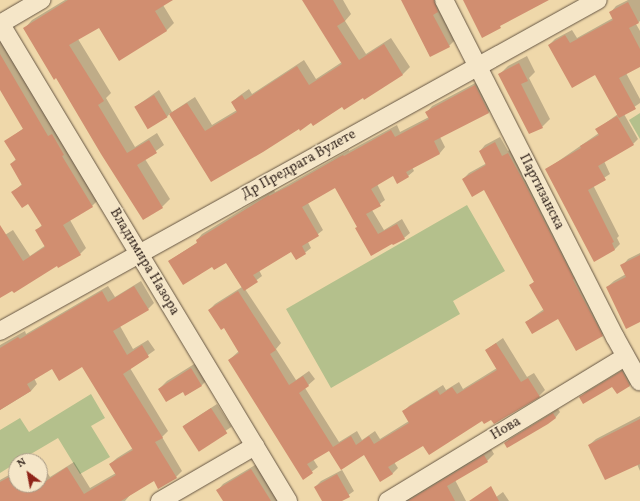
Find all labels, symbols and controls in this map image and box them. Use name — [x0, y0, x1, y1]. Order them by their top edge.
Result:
street label: Др Предрага Вулете — [239, 126, 359, 204]
street label: Партизанска — [515, 151, 567, 233]
street label: Владимира Назора — [105, 206, 183, 318]
street label: Нова — [488, 414, 524, 444]
north arrow — [8, 453, 48, 493]
text: N — [15, 455, 29, 472]

